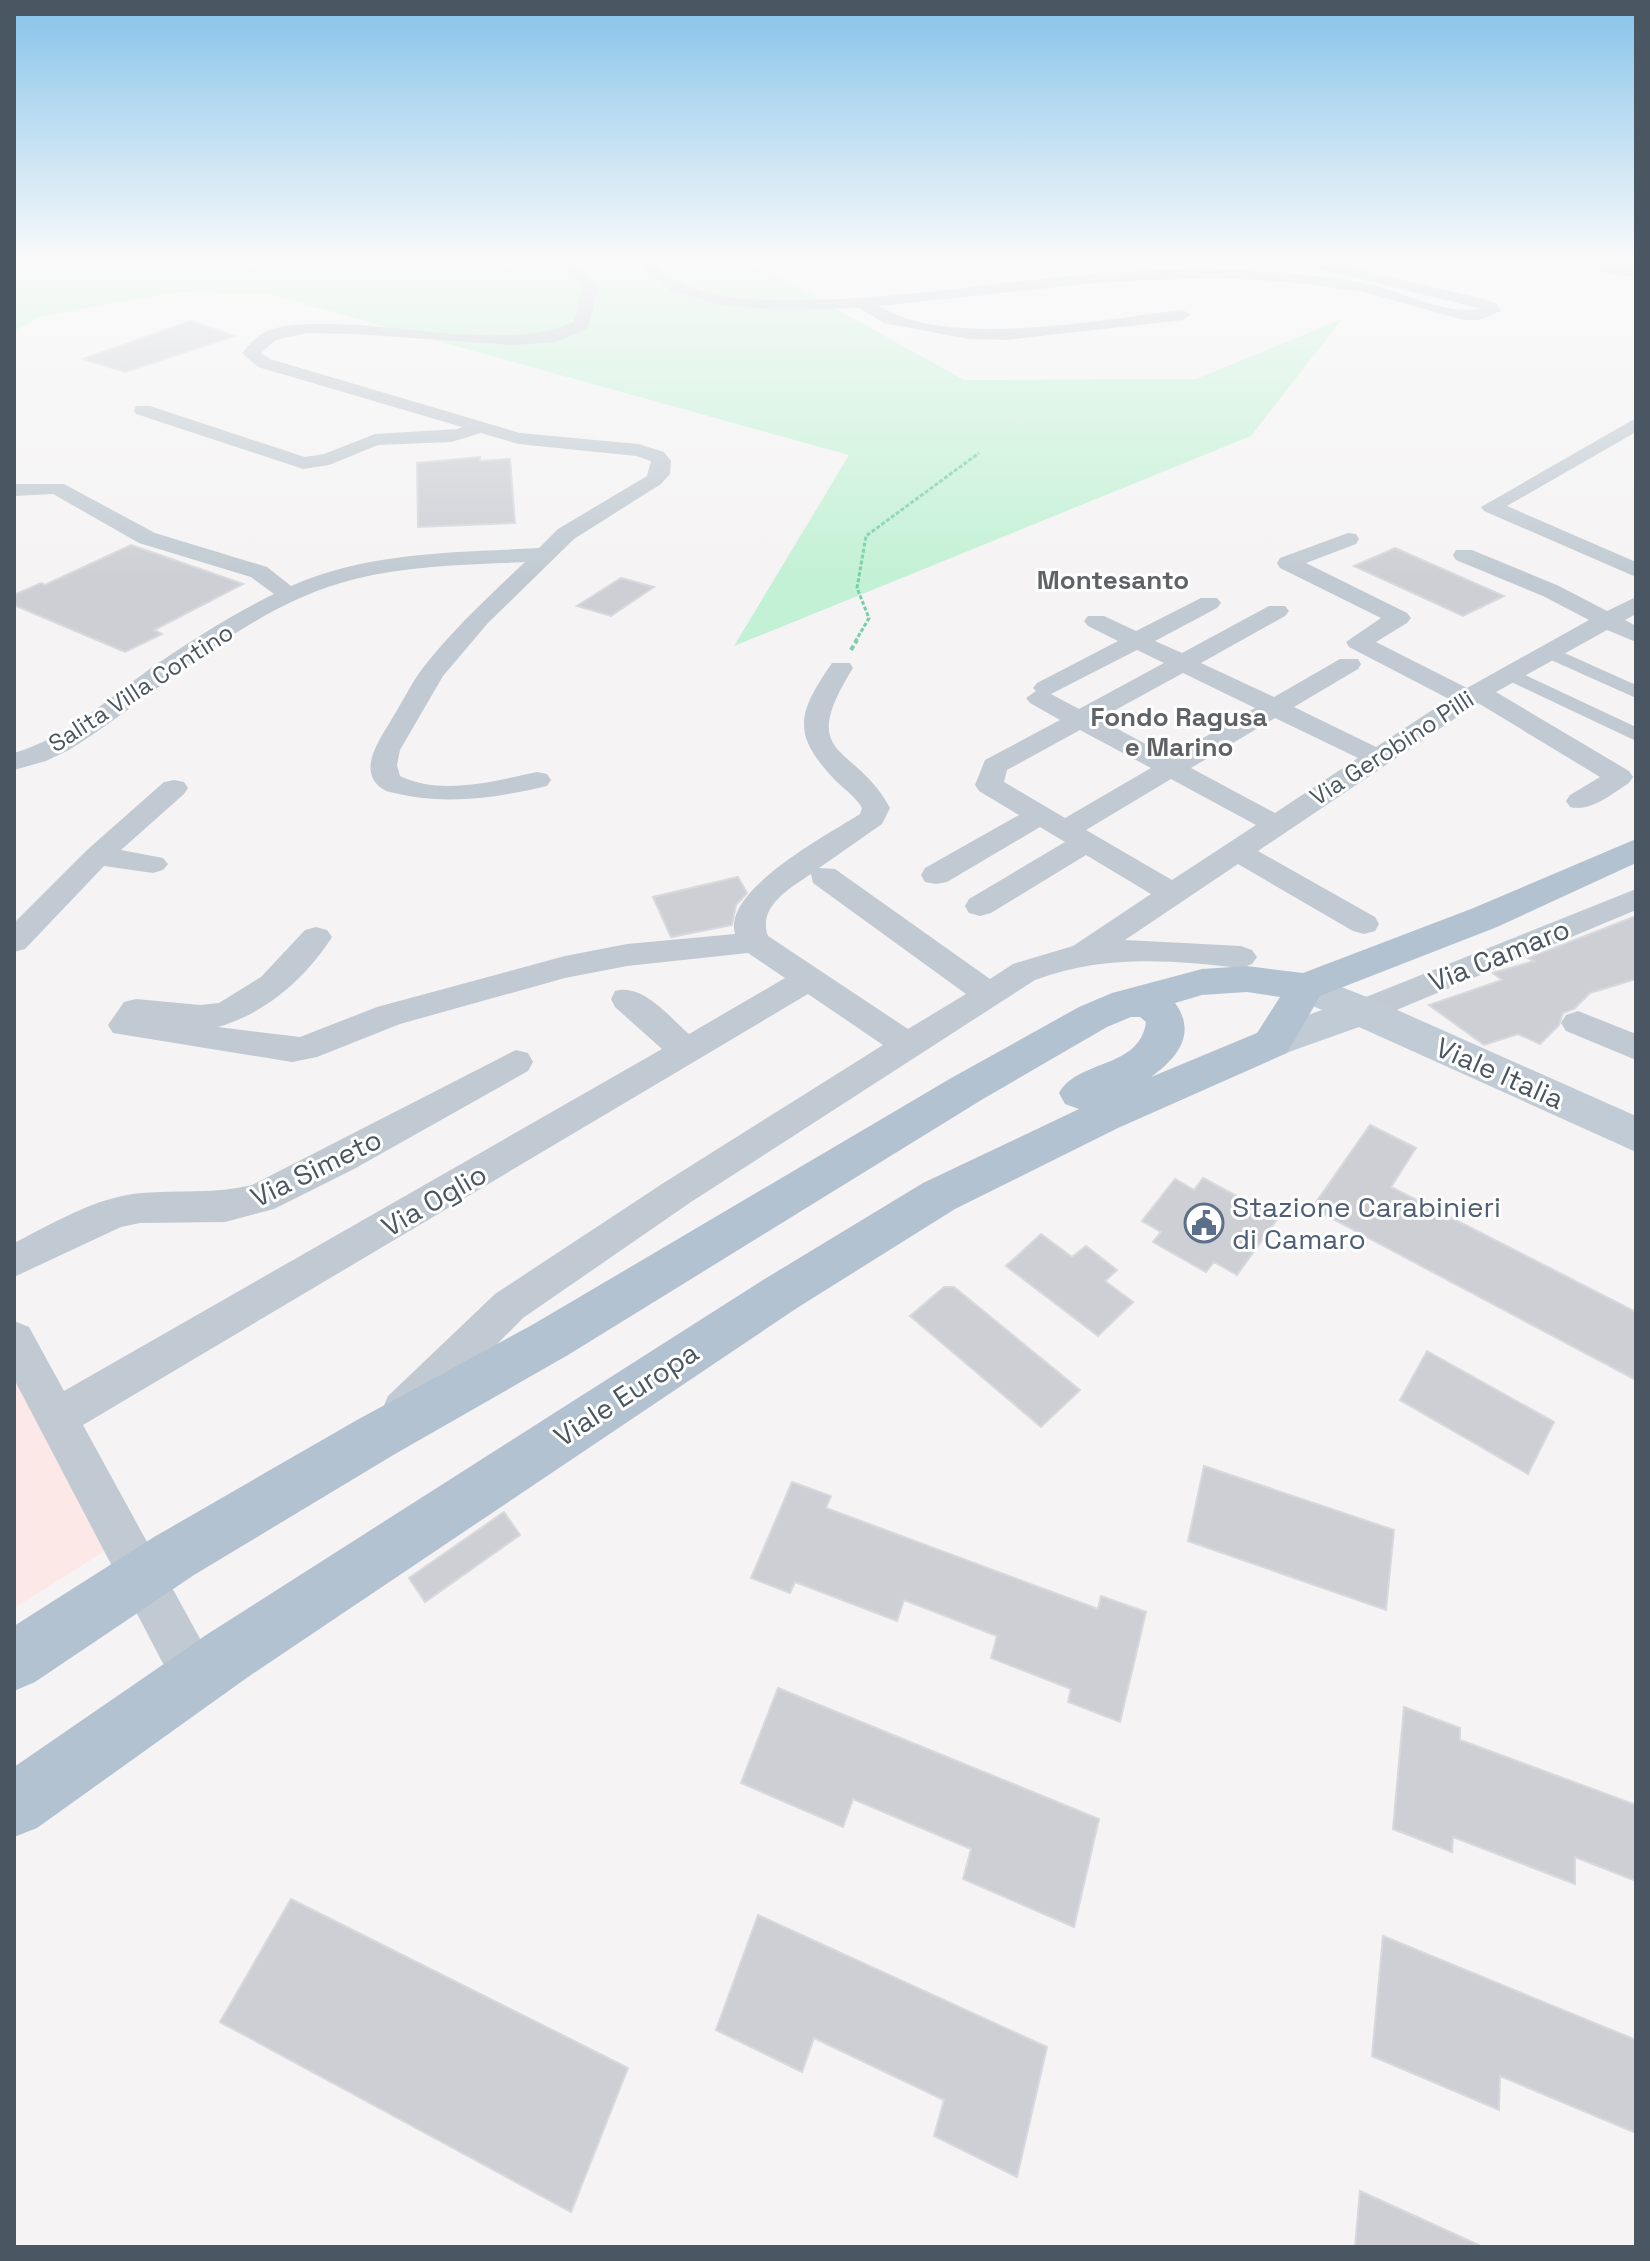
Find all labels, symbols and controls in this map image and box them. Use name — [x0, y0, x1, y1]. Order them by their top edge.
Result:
district label: Montesanto — [1037, 563, 1189, 597]
street label: Salita Villa Contino — [42, 616, 239, 759]
street label: Via Gerobino Pilli — [1304, 683, 1480, 812]
district label: Fondo Ragusa e Marino — [1090, 700, 1268, 764]
street label: Via Camaro — [1423, 910, 1575, 1000]
street label: Viale Italia — [1430, 1029, 1570, 1117]
street label: Via Simeto — [245, 1121, 387, 1215]
street label: Via Oglio — [375, 1156, 493, 1244]
place label: Stazione Carabinieri di Camaro — [1232, 1189, 1501, 1257]
public building icon: Stazione Carabinieri di Camaro — [1183, 1202, 1225, 1244]
street label: Viale Europa — [547, 1334, 705, 1454]

